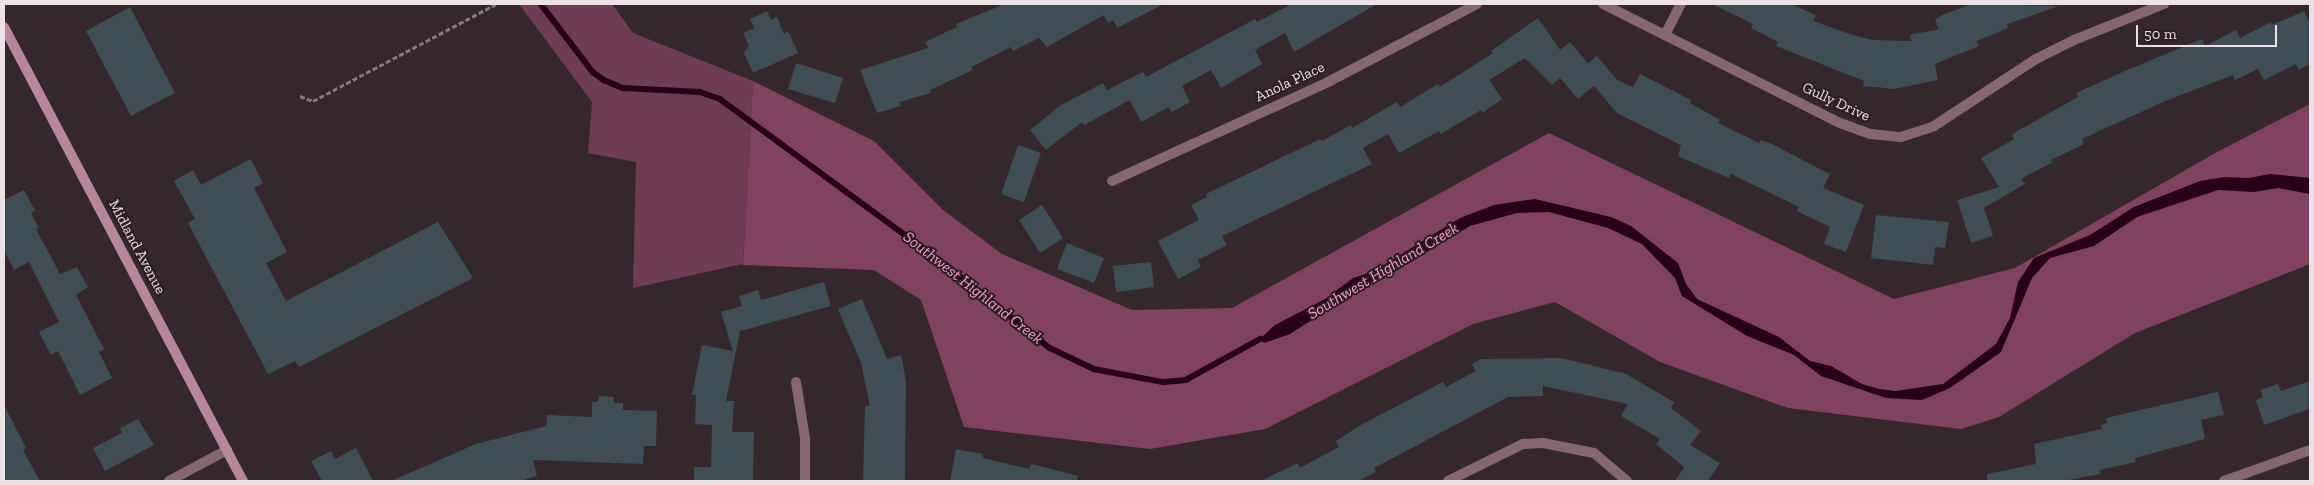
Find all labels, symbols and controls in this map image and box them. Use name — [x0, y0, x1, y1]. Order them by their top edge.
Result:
scale bar — [2139, 15, 2280, 47]
text: 50 m — [2144, 25, 2177, 43]
street label: Anola Place — [1252, 58, 1328, 106]
street label: Gully Drive — [1799, 78, 1873, 126]
street label: Midland Avenue — [104, 197, 170, 297]
water label: Southwest Highland Creek — [1304, 218, 1462, 324]
water label: Southwest Highland Creek — [899, 227, 1047, 349]

